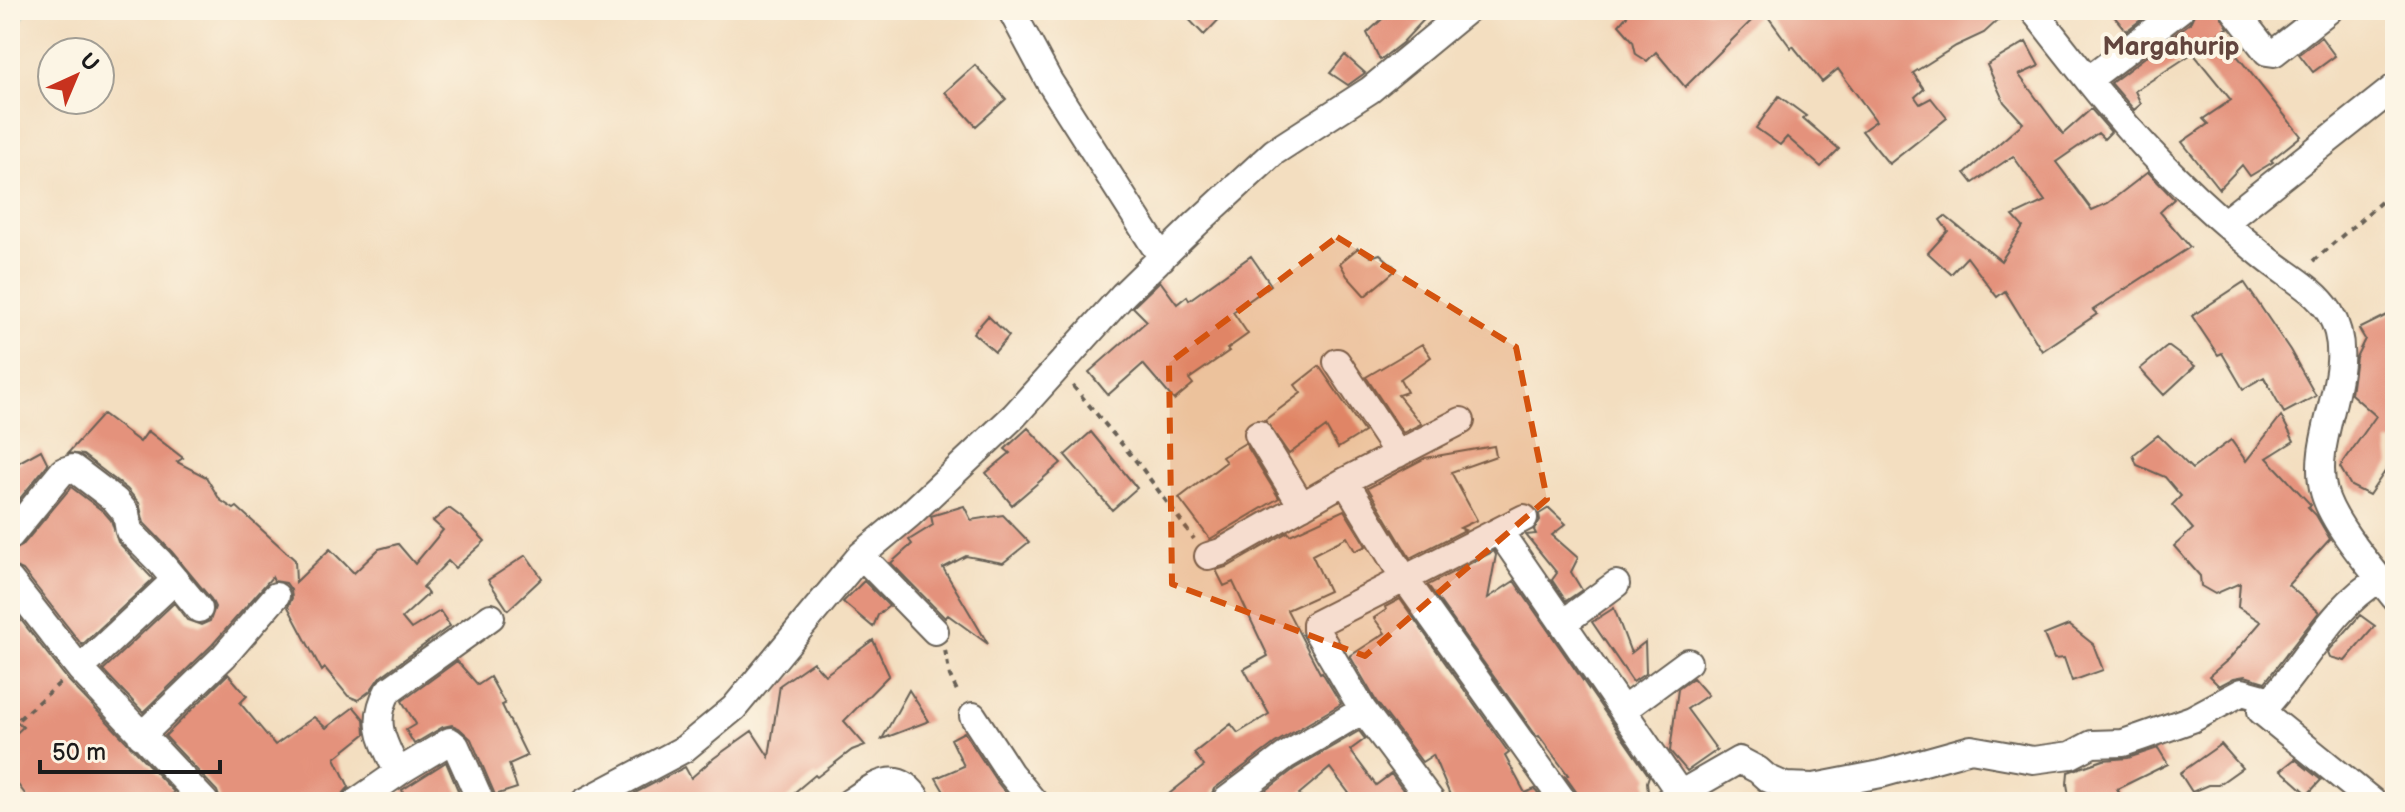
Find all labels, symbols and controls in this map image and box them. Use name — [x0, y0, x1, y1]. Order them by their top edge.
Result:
district label: Margahurip — [2102, 32, 2240, 63]
north arrow — [36, 36, 116, 116]
text: U — [74, 48, 104, 78]
scale bar — [40, 724, 220, 774]
text: 50 m — [52, 738, 106, 767]

